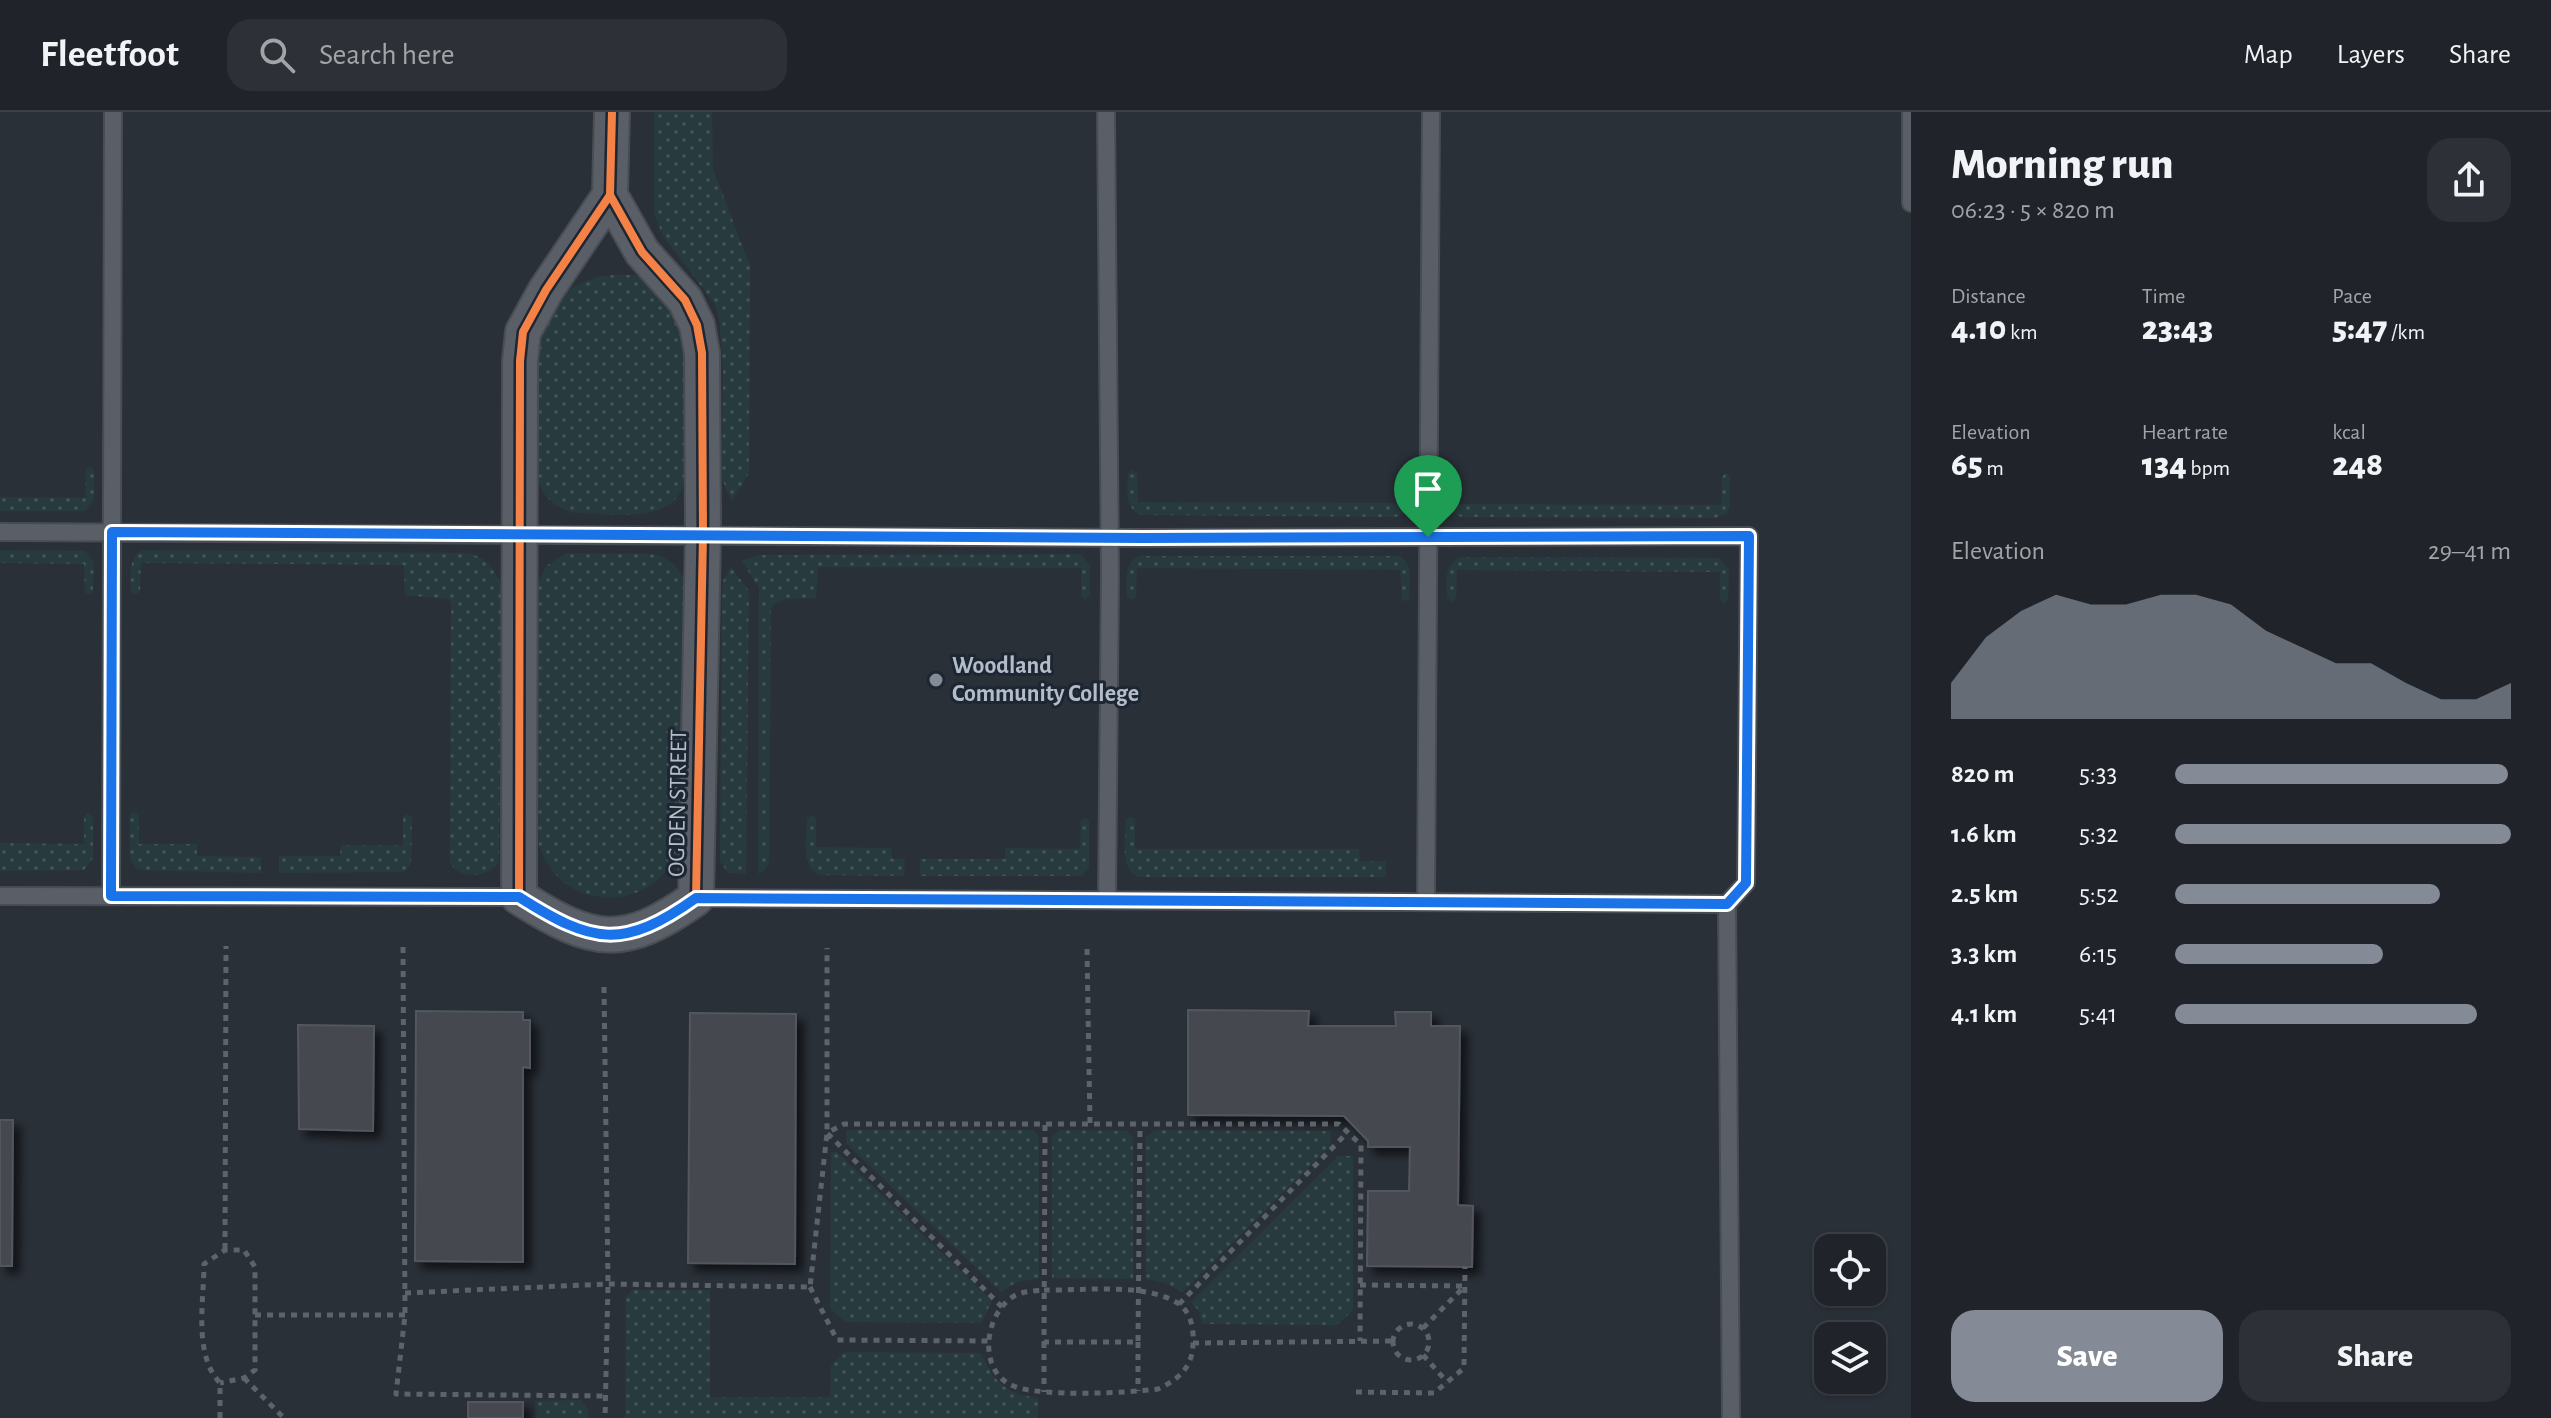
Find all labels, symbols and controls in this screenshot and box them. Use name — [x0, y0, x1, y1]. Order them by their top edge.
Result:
search box — [227, 19, 787, 91]
icon: search — [255, 33, 299, 77]
text: Fleetfoot — [40, 36, 179, 74]
text: Search here — [319, 40, 455, 70]
text: Map — [2244, 41, 2293, 69]
text: Layers — [2337, 41, 2405, 69]
text: Share — [2449, 41, 2511, 69]
button: share — [2427, 138, 2511, 222]
text: Morning run — [1951, 143, 2174, 187]
text: 06:23 · 5 × 820 m — [1951, 197, 2115, 223]
text: Distance — [1951, 285, 2026, 307]
text: Time — [2142, 285, 2186, 307]
text: Pace — [2332, 285, 2372, 307]
text: 4.10 — [1951, 312, 2006, 346]
text: 23:43 — [2142, 312, 2213, 346]
text: 5:47 — [2332, 312, 2387, 346]
text: km — [2006, 321, 2038, 343]
text: /km — [2387, 321, 2425, 343]
text: Elevation — [1951, 421, 2031, 443]
text: Heart rate — [2142, 421, 2228, 443]
text: kcal — [2332, 421, 2366, 443]
text: 65 — [1951, 448, 1983, 482]
text: 134 — [2142, 448, 2187, 482]
text: 248 — [2332, 448, 2383, 482]
pin — [1394, 455, 1462, 537]
text: m — [1983, 457, 2004, 479]
text: bpm — [2187, 457, 2230, 479]
icon: arrive — [1406, 467, 1450, 511]
text: Elevation — [1951, 538, 2045, 564]
text: 29–41 m — [2428, 538, 2511, 564]
place label: Woodland Community College — [952, 654, 1139, 706]
marker: Woodland Community College — [927, 671, 945, 689]
street label: OGDEN STREET — [665, 729, 691, 877]
text: 820 m — [1951, 761, 2015, 787]
text: 5:33 — [2079, 761, 2117, 787]
text: 1.6 km — [1951, 821, 2017, 847]
text: 5:32 — [2079, 821, 2118, 847]
text: 2.5 km — [1951, 881, 2018, 907]
text: 5:52 — [2079, 881, 2119, 907]
text: 3.3 km — [1951, 941, 2017, 967]
text: 6:15 — [2079, 941, 2117, 967]
text: 4.1 km — [1951, 1001, 2017, 1027]
text: 5:41 — [2079, 1001, 2117, 1027]
map controls — [1814, 1234, 1886, 1394]
button: locate — [1814, 1234, 1886, 1306]
button: Save — [1951, 1310, 2223, 1402]
button: Share — [2239, 1310, 2511, 1402]
button: layers — [1814, 1322, 1886, 1394]

